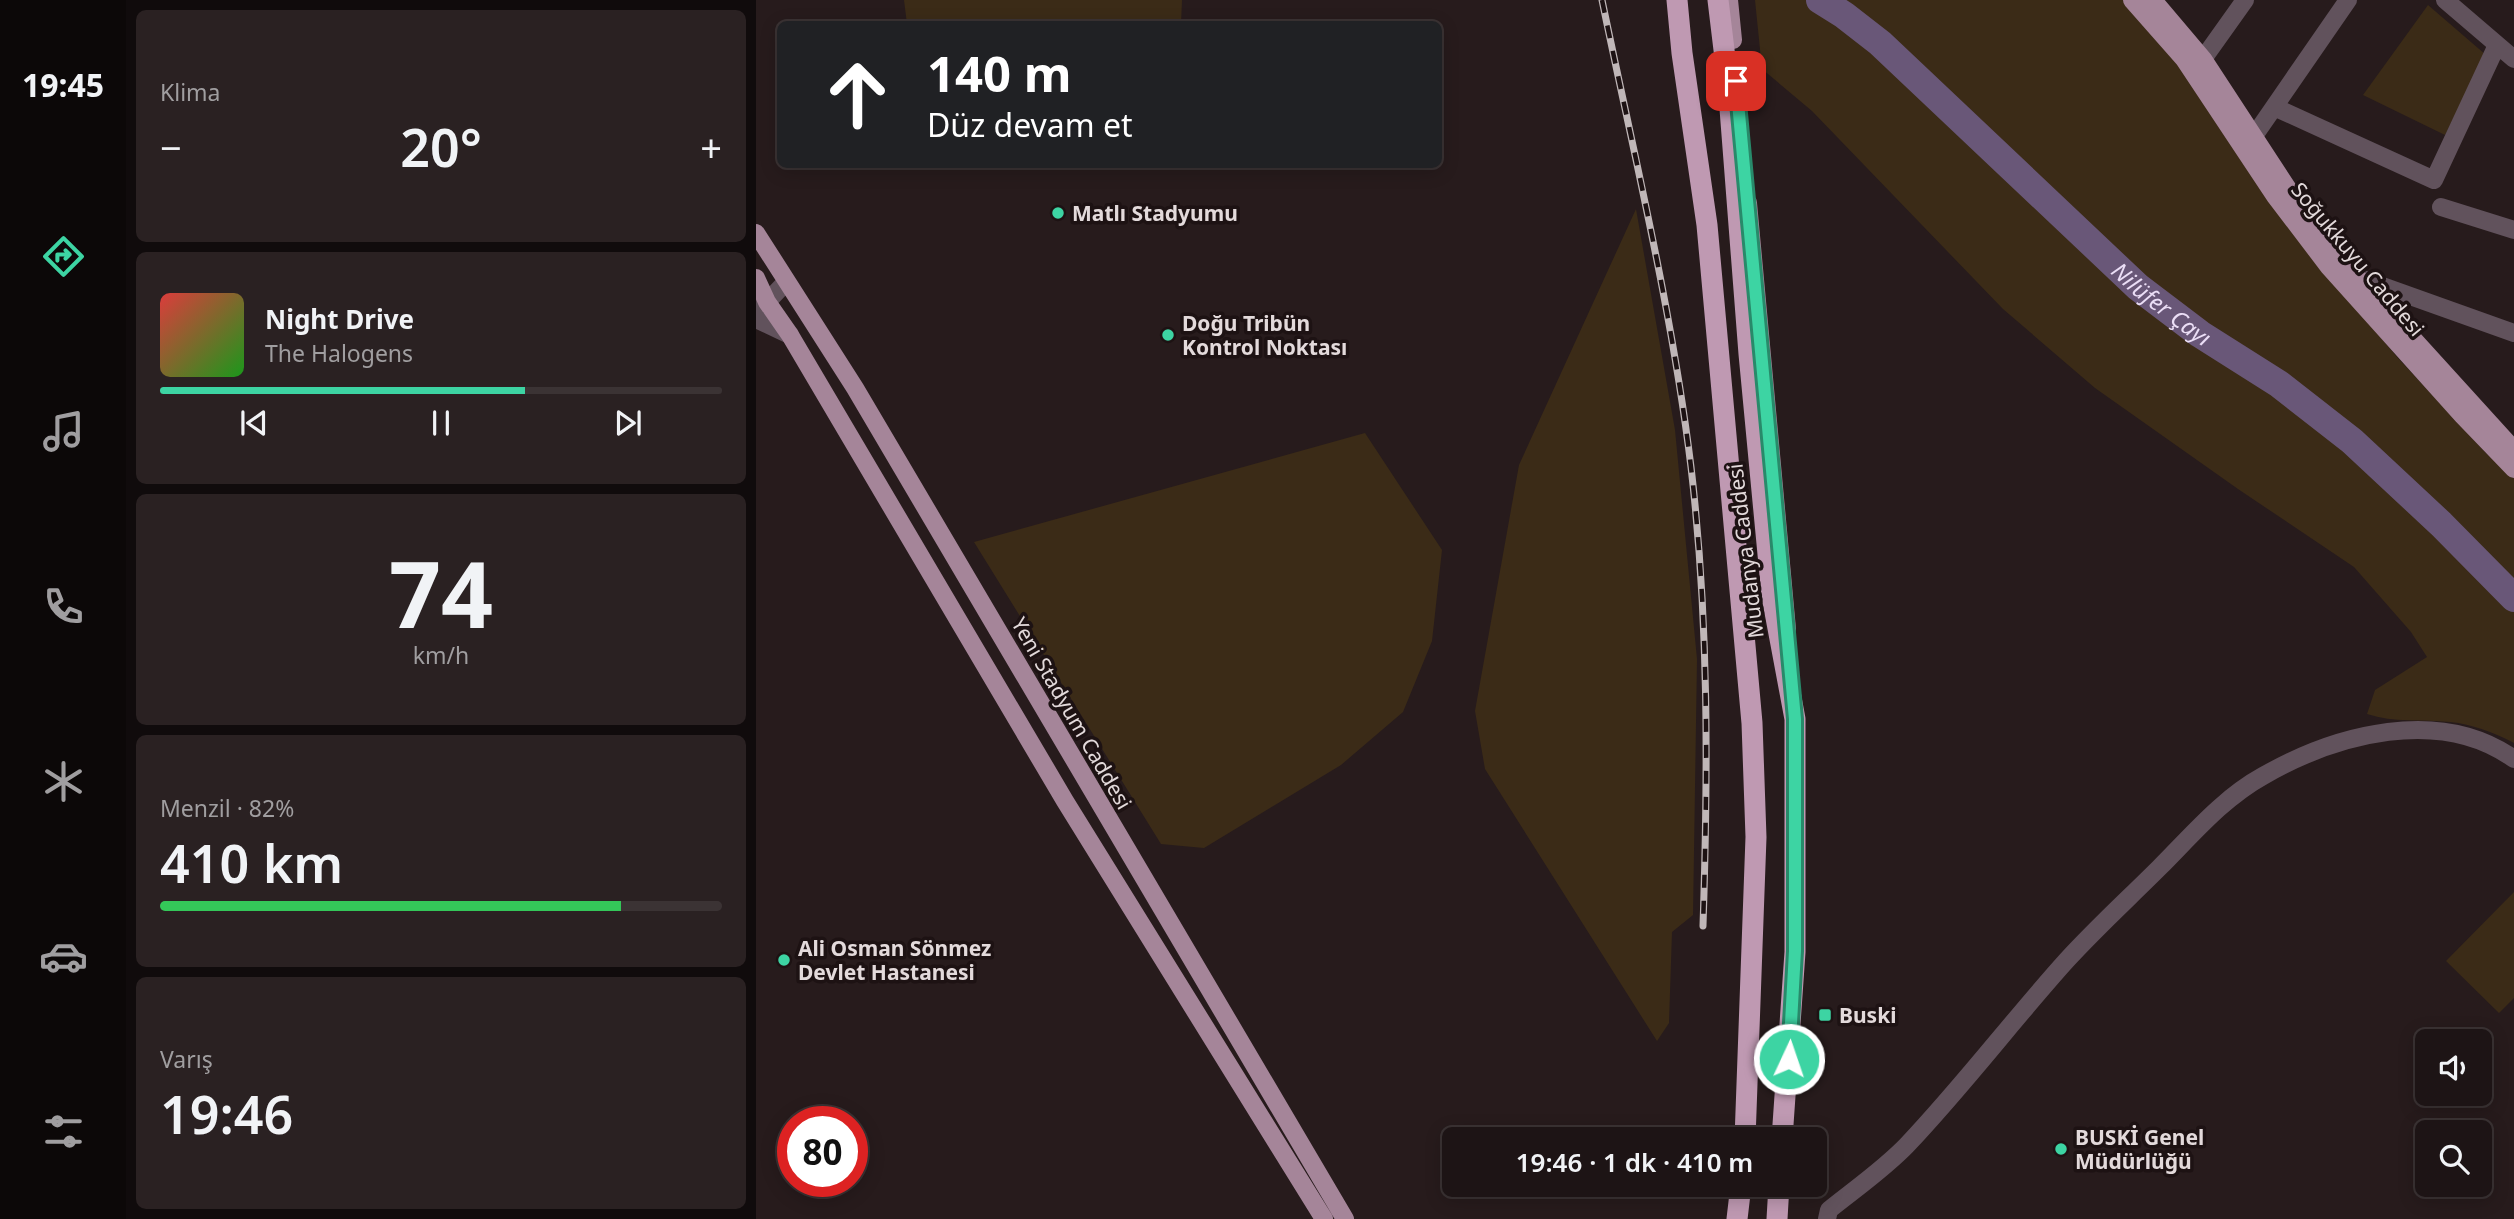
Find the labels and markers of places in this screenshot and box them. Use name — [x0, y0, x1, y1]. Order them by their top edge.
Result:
pin — [1706, 51, 1766, 111]
place label: Matlı Stadyumu — [1072, 199, 1238, 227]
marker: Matlı Stadyumu — [1050, 205, 1066, 221]
place label: Doğu Tribün Kontrol Noktası — [1182, 309, 1347, 361]
marker: Doğu Tribün Kontrol Noktası — [1160, 327, 1176, 343]
place label: Ali Osman Sönmez Devlet Hastanesi — [798, 934, 991, 986]
marker: Ali Osman Sönmez Devlet Hastanesi — [776, 952, 792, 968]
place label: Buski — [1839, 1001, 1896, 1029]
marker: Buski — [1817, 1007, 1833, 1023]
place label: BUSKİ Genel Müdürlüğü — [2075, 1123, 2204, 1175]
marker: BUSKİ Genel Müdürlüğü — [2053, 1141, 2069, 1157]

